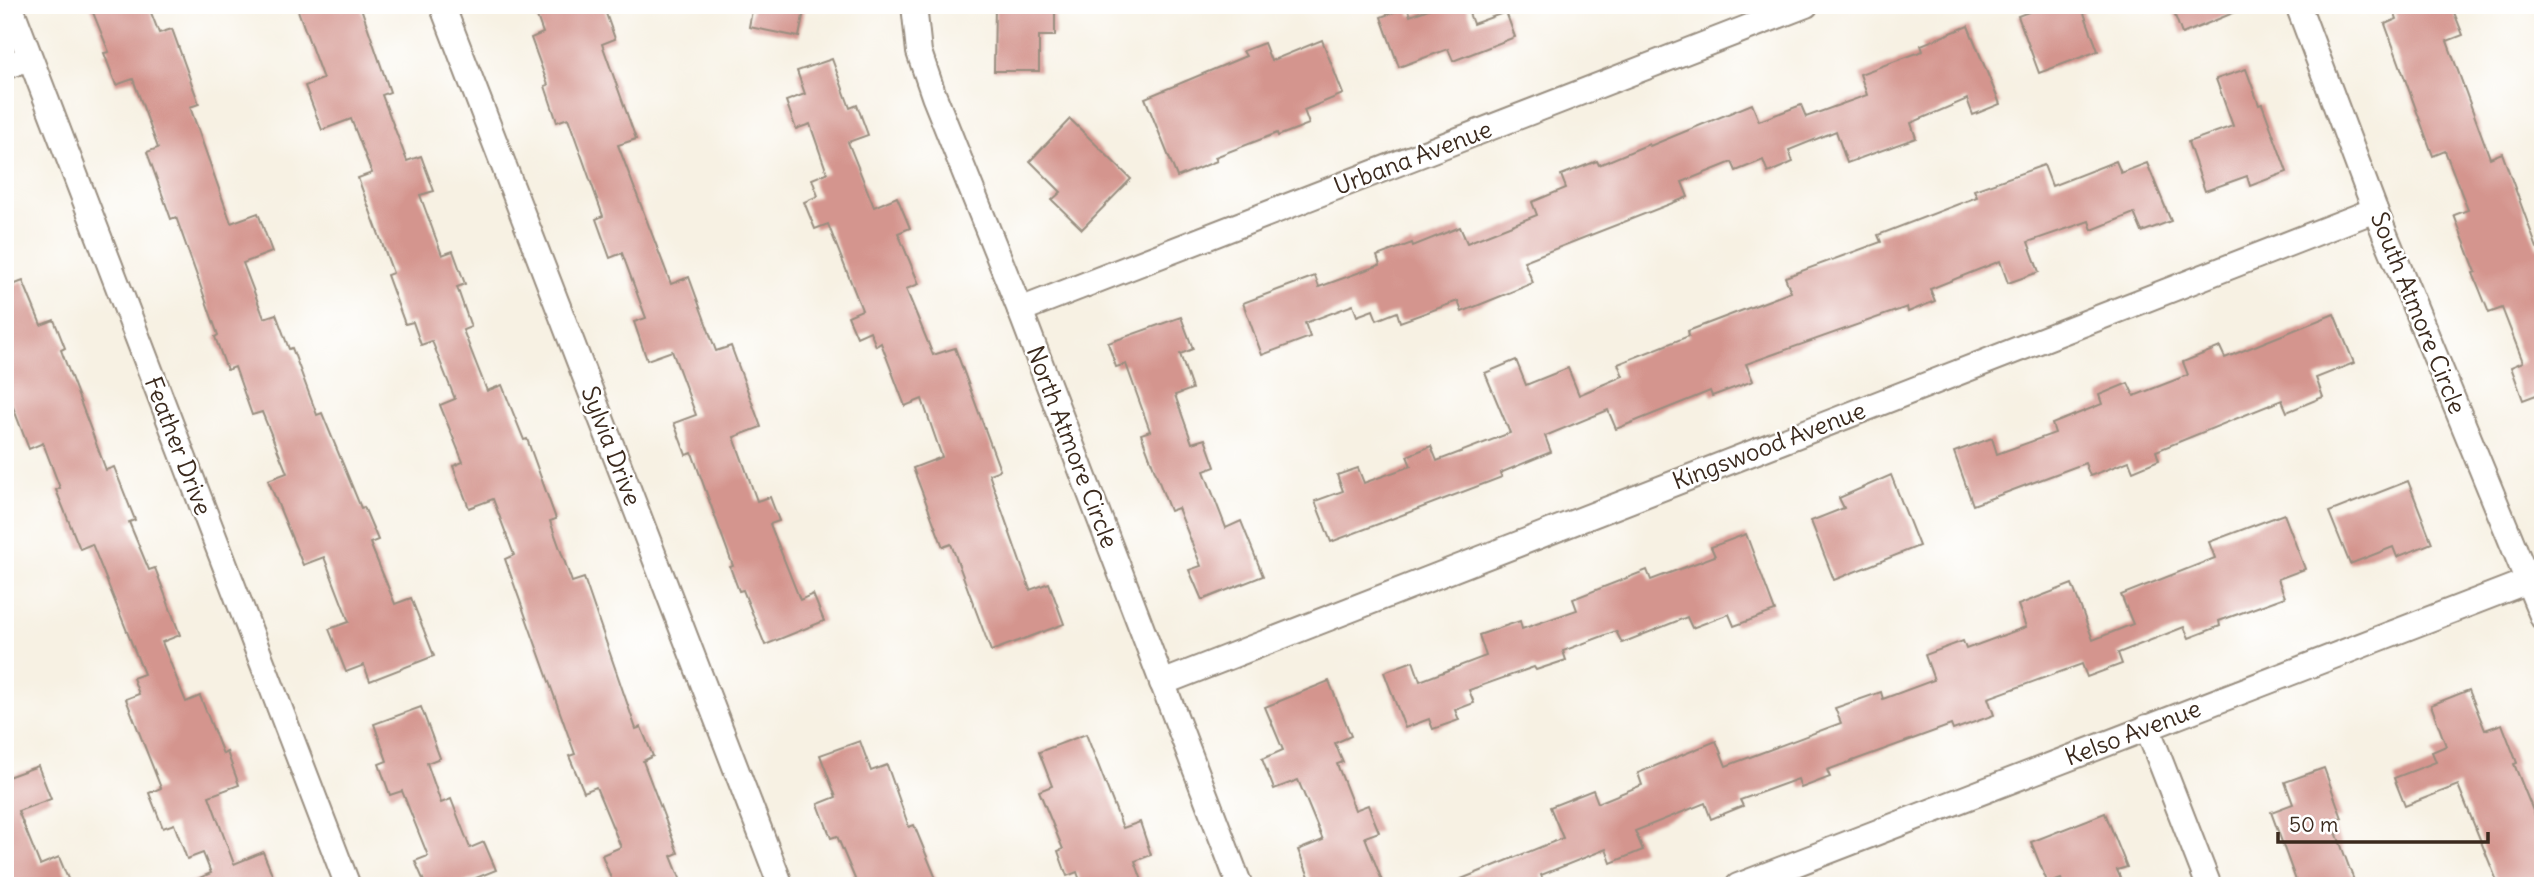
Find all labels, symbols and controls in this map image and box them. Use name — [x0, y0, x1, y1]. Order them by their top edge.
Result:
street label: Urbana Avenue — [1329, 113, 1496, 201]
street label: South Atmore Circle — [2365, 207, 2473, 418]
street label: North Atmore Circle — [1021, 341, 1125, 552]
street label: Feather Drive — [139, 372, 219, 519]
street label: Sylvia Drive — [575, 382, 648, 510]
street label: Kingswood Avenue — [1668, 394, 1869, 496]
street label: Kelso Avenue — [2060, 692, 2205, 772]
scale bar — [2278, 800, 2488, 844]
text: 50 m — [2289, 811, 2338, 838]

